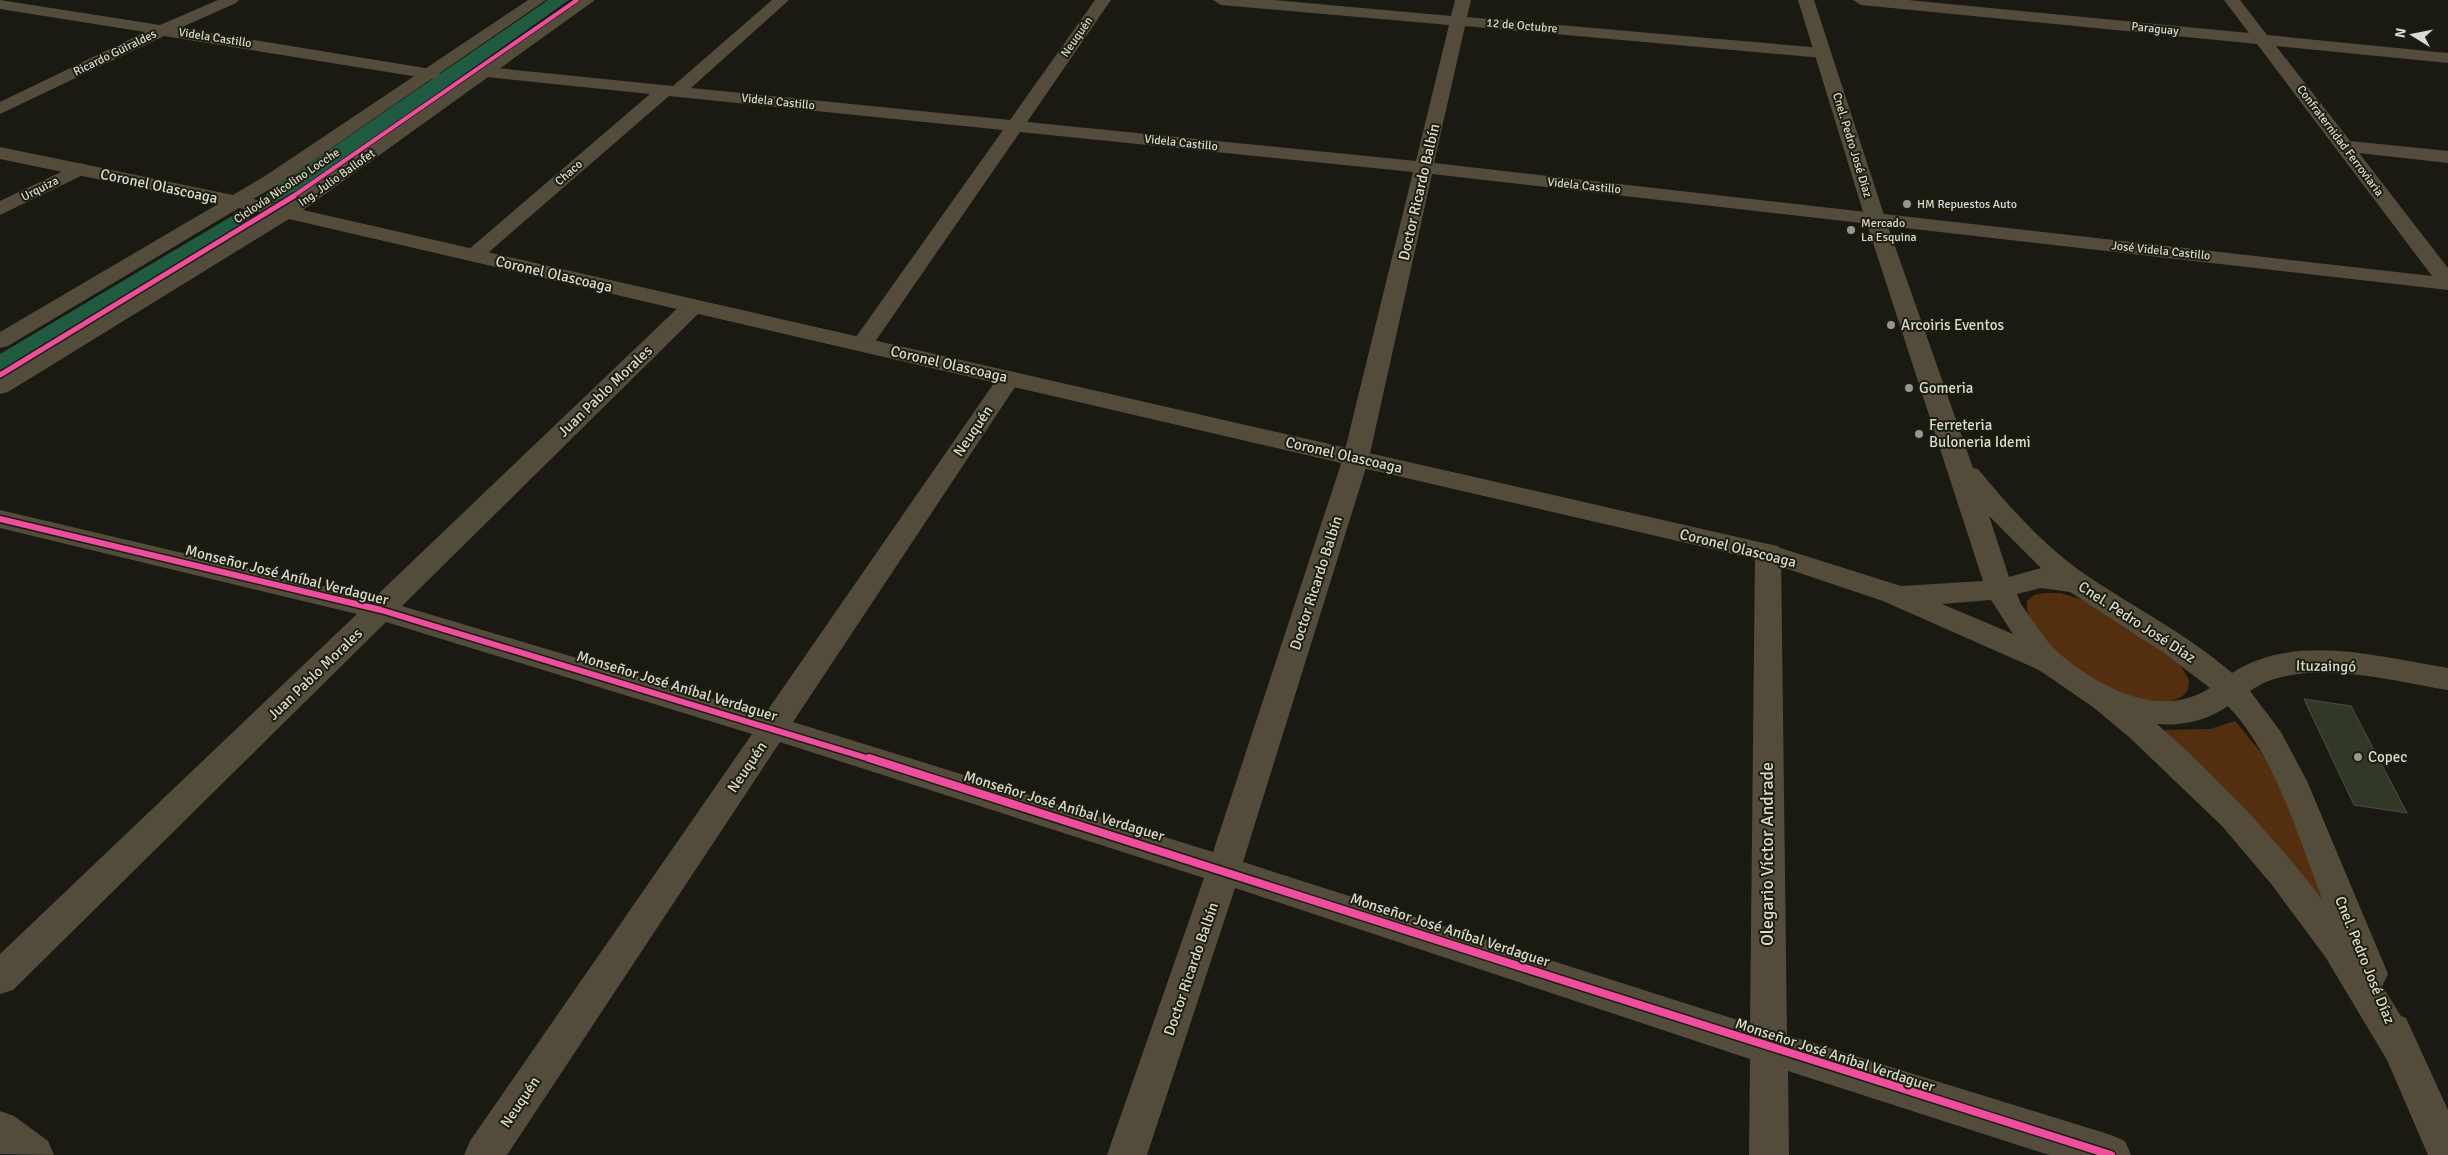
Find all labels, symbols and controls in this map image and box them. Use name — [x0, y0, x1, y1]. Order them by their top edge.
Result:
north arrow — [2388, 10, 2438, 60]
street label: Neuquén — [1058, 14, 1096, 60]
street label: 12 de Octubre — [1486, 15, 1558, 37]
street label: Paraguay — [2131, 19, 2180, 39]
street label: Videla Castillo — [177, 25, 253, 51]
street label: Ricardo Güiraldes — [71, 26, 159, 80]
text: N — [2391, 27, 2410, 39]
street label: Confraternidad Ferroviaria — [2293, 82, 2387, 200]
street label: Videla Castillo — [740, 91, 816, 113]
street label: Cnel. Pedro José Díaz — [1829, 91, 1875, 199]
street label: Doctor Ricardo Balbín — [1395, 122, 1443, 262]
street label: Videla Castillo — [1143, 132, 1219, 154]
street label: Ciclovía Nicolino Locche — [231, 145, 343, 227]
street label: Ing. Julio Ballofet — [296, 146, 378, 210]
street label: Chaco — [552, 157, 586, 189]
street label: Coronel Olascoaga — [99, 165, 219, 207]
street label: Urquiza — [19, 173, 61, 205]
street label: Videla Castillo — [1546, 175, 1622, 197]
place label: HM Repuestos Auto — [1917, 197, 2017, 212]
marker: HM Repuestos Auto — [1901, 198, 1913, 210]
place label: Mercado La Esquina — [1861, 216, 1917, 245]
marker: Mercado La Esquina — [1845, 224, 1857, 236]
street label: José Videla Castillo — [2111, 238, 2211, 264]
street label: Coronel Olascoaga — [494, 252, 614, 296]
place label: Arcoiris Eventos — [1901, 316, 2004, 334]
marker: Arcoiris Eventos — [1885, 319, 1897, 331]
street label: Juan Pablo Morales — [554, 341, 656, 441]
street label: Coronel Olascoaga — [889, 342, 1009, 386]
place label: Gomeria — [1919, 379, 1973, 397]
marker: Gomeria — [1903, 382, 1915, 394]
street label: Neuquén — [949, 402, 997, 460]
place label: Ferreteria Buloneria Idemi — [1929, 416, 2031, 451]
marker: Ferreteria Buloneria Idemi — [1913, 428, 1925, 440]
street label: Coronel Olascoaga — [1284, 433, 1404, 477]
street label: Doctor Ricardo Balbín — [1286, 514, 1346, 652]
street label: Coronel Olascoaga — [1678, 525, 1798, 571]
street label: Monseñor José Aníbal Verdaguer — [183, 541, 391, 609]
street label: Cnel. Pedro José Díaz — [2075, 577, 2199, 667]
street label: Juan Pablo Morales — [264, 624, 366, 724]
street label: Monseñor José Aníbal Verdaguer — [575, 647, 780, 725]
street label: Ituzaingó — [2296, 656, 2356, 676]
street label: Neuquén — [723, 738, 771, 796]
place label: Copec — [2368, 748, 2407, 766]
marker: Copec — [2352, 751, 2364, 763]
street label: Olegario Víctor Andrade — [1756, 762, 1778, 946]
street label: Monseñor José Aníbal Verdaguer — [962, 767, 1167, 845]
street label: Monseñor José Aníbal Verdaguer — [1348, 889, 1553, 971]
street label: Cnel. Pedro José Díaz — [2331, 893, 2399, 1027]
street label: Doctor Ricardo Balbín — [1160, 900, 1222, 1038]
street label: Monseñor José Aníbal Verdaguer — [1733, 1014, 1938, 1096]
street label: Neuquén — [496, 1073, 544, 1131]

